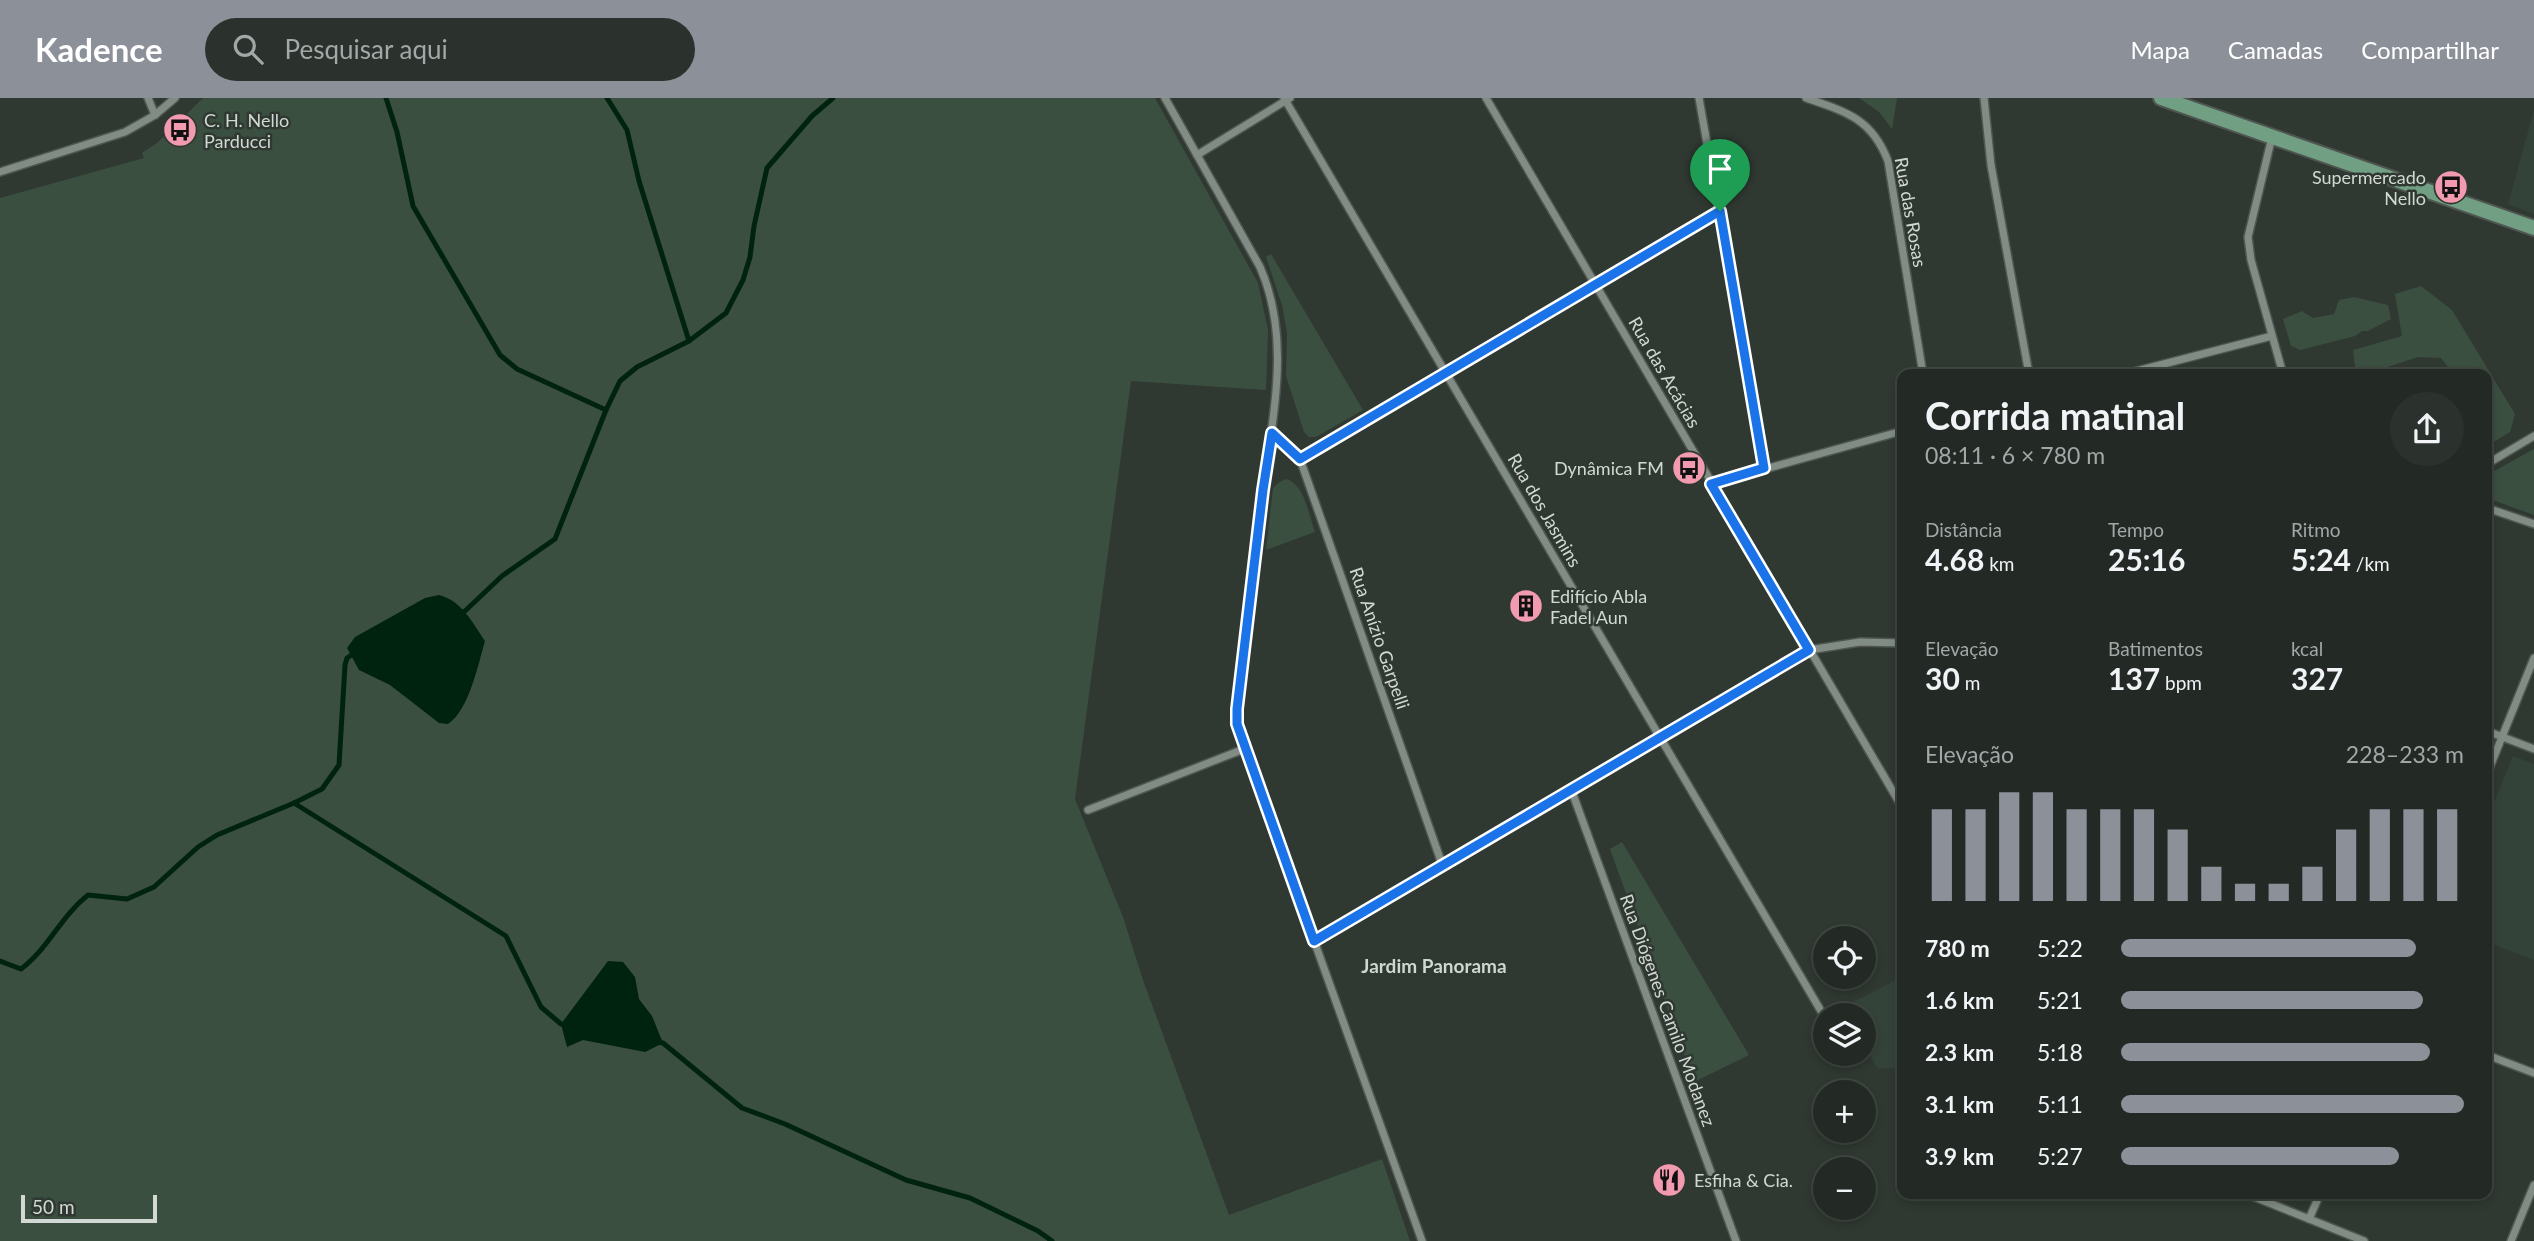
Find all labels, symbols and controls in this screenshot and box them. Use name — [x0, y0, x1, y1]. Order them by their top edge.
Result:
search box — [205, 18, 695, 81]
text: Kadence — [35, 29, 163, 69]
icon: search — [229, 30, 267, 68]
text: Pesquisar aqui — [285, 33, 448, 65]
text: Mapa — [2131, 35, 2190, 64]
text: Camadas — [2228, 35, 2323, 64]
text: Compartilhar — [2361, 35, 2499, 64]
place label: C. H. Nello Parducci — [204, 109, 289, 152]
bus stop icon: C. H. Nello Parducci — [161, 111, 199, 149]
pin — [1690, 139, 1750, 211]
icon: arrive — [1701, 150, 1739, 188]
street label: Rua das Rosas — [1890, 155, 1932, 269]
place label: Supermercado Nello — [2312, 166, 2426, 209]
bus stop icon: Supermercado Nello — [2432, 168, 2470, 206]
street label: Rua das Acácias — [1624, 313, 1706, 432]
text: Corrida matinal — [1925, 392, 2185, 438]
button: share — [2390, 392, 2464, 466]
text: 08:11 · 6 × 780 m — [1925, 441, 2105, 469]
street label: Rua dos Jasmins — [1504, 449, 1587, 571]
bus stop icon: Dynâmica FM — [1670, 449, 1708, 487]
place label: Dynâmica FM — [1554, 457, 1664, 479]
text: Distância — [1925, 518, 2002, 541]
text: Tempo — [2108, 518, 2164, 541]
text: Ritmo — [2291, 518, 2341, 541]
text: 4.68 — [1925, 541, 1984, 577]
text: 25:16 — [2108, 541, 2185, 577]
text: 5:24 — [2291, 541, 2351, 577]
text: km — [1984, 552, 2014, 575]
text: /km — [2351, 552, 2390, 575]
street label: Rua Anízio Garpelli — [1345, 564, 1415, 712]
place label: Edifício Abla Fadel Aun — [1550, 585, 1647, 628]
building icon: Edifício Abla Fadel Aun — [1507, 587, 1545, 625]
text: Elevação — [1925, 637, 1999, 660]
text: Batimentos — [2108, 637, 2203, 660]
text: kcal — [2291, 637, 2323, 660]
text: 30 — [1925, 660, 1960, 696]
text: 137 — [2108, 660, 2160, 696]
text: 327 — [2291, 660, 2343, 696]
text: m — [1960, 671, 1980, 694]
text: bpm — [2160, 671, 2202, 694]
text: Elevação — [1925, 740, 2014, 768]
text: 228–233 m — [2346, 740, 2464, 768]
street label: Rua Diógenes Camilo Modanez — [1616, 891, 1720, 1129]
map controls — [1813, 926, 1876, 1220]
button: locate — [1813, 926, 1876, 989]
text: 780 m — [1925, 934, 1990, 962]
text: 5:22 — [2037, 934, 2083, 962]
district label: Jardim Panorama — [1361, 954, 1507, 977]
text: 1.6 km — [1925, 986, 1994, 1014]
text: 5:21 — [2037, 986, 2083, 1014]
button: layers — [1813, 1003, 1876, 1066]
text: 2.3 km — [1925, 1038, 1994, 1066]
text: 5:18 — [2037, 1038, 2083, 1066]
button: + — [1813, 1080, 1876, 1143]
text: 3.1 km — [1925, 1090, 1994, 1118]
text: 5:11 — [2037, 1090, 2083, 1118]
text: 3.9 km — [1925, 1142, 1994, 1170]
text: 5:27 — [2037, 1142, 2083, 1170]
button: − — [1813, 1157, 1876, 1220]
restaurant icon: Esfiha & Cia. — [1650, 1161, 1688, 1199]
place label: Esfiha & Cia. — [1694, 1169, 1793, 1191]
scale bar — [21, 1192, 158, 1224]
text: 50 m — [32, 1195, 75, 1218]

